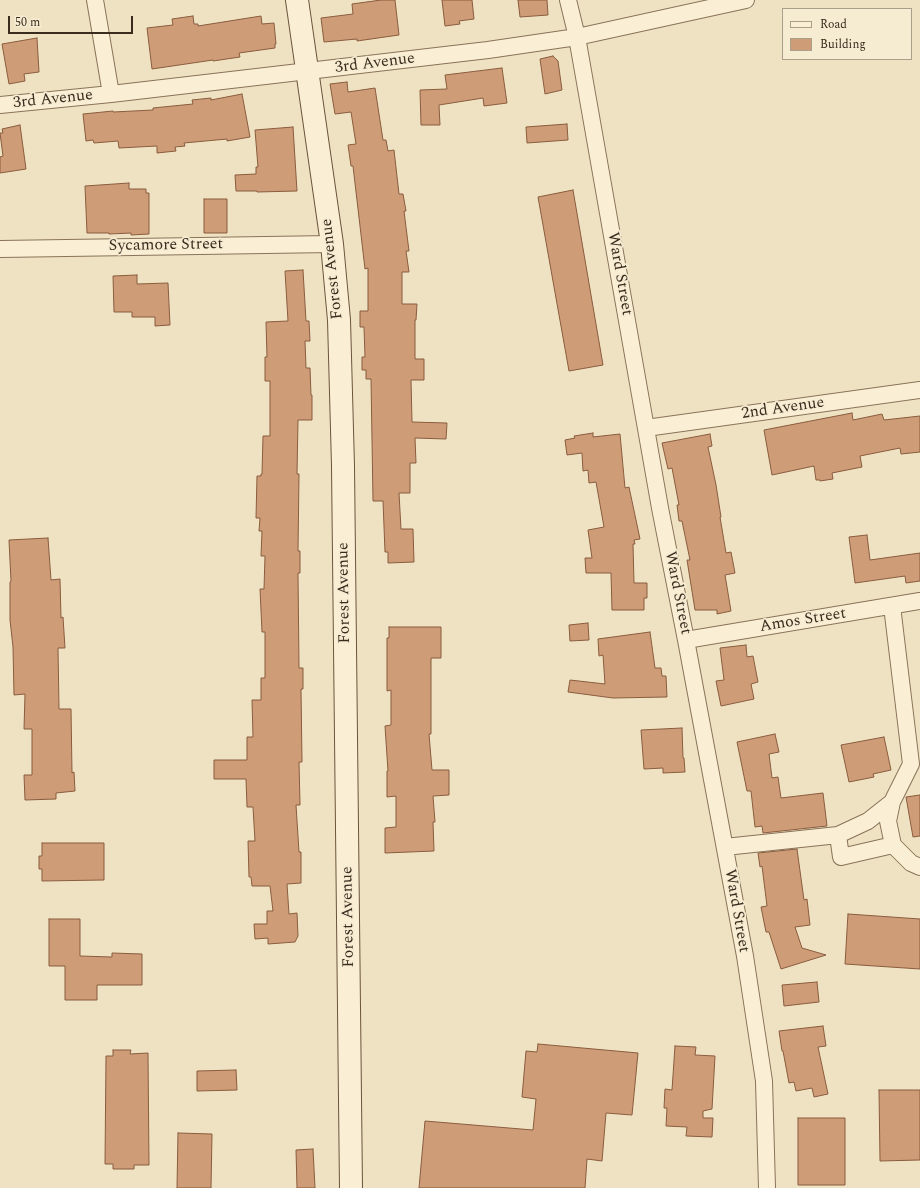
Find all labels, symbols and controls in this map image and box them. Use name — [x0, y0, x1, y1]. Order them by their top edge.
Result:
scale bar — [10, 8, 135, 34]
legend — [782, 8, 912, 60]
text: 50 m — [15, 13, 40, 32]
text: Road — [820, 15, 847, 34]
text: Building — [820, 35, 866, 54]
street label: 3rd Avenue — [334, 50, 416, 78]
street label: 3rd Avenue — [12, 86, 94, 114]
street label: Forest Avenue — [318, 218, 348, 320]
street label: Ward Street — [602, 231, 636, 317]
street label: Sycamore Street — [109, 235, 223, 257]
street label: 2nd Avenue — [741, 394, 825, 424]
street label: Forest Avenue — [335, 542, 355, 644]
street label: Ward Street — [660, 550, 694, 636]
street label: Amos Street — [758, 605, 848, 637]
street label: Forest Avenue — [339, 866, 359, 968]
street label: Ward Street — [719, 868, 753, 954]

